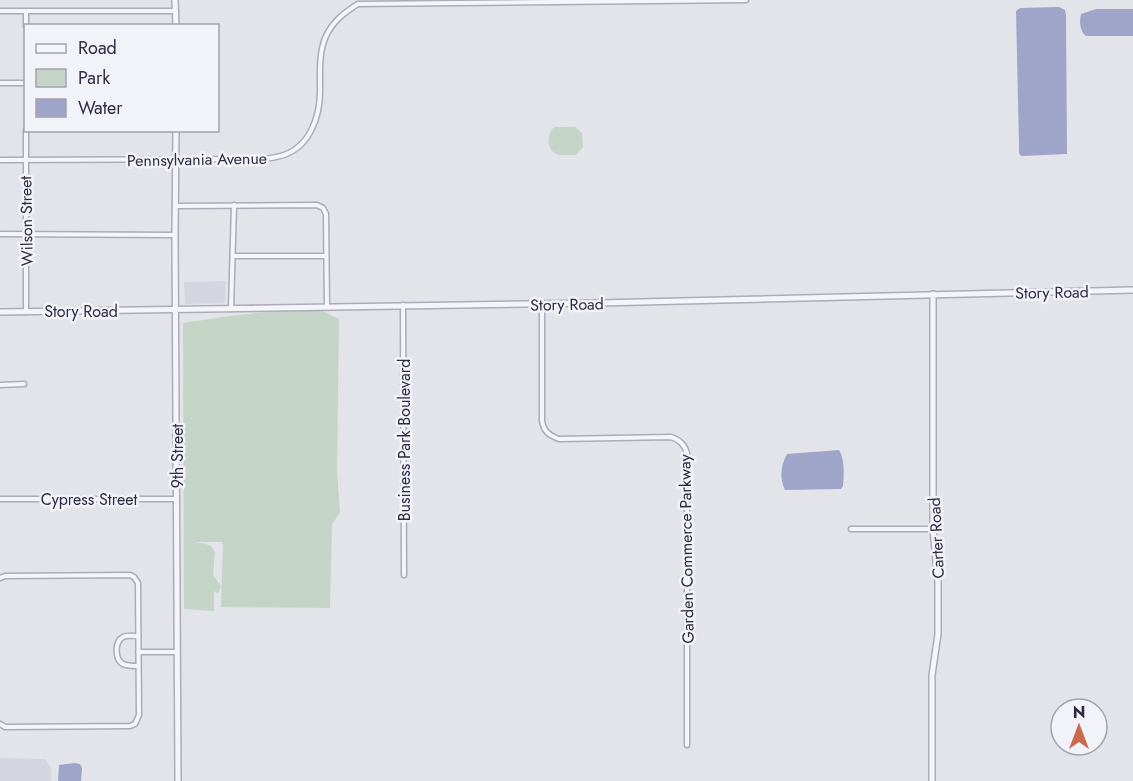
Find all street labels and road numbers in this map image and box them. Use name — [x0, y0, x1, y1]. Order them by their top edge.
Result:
street label: Pennsylvania Avenue — [127, 147, 267, 172]
street label: Wilson Street — [14, 176, 39, 266]
street label: Story Road — [1015, 280, 1089, 305]
street label: Story Road — [530, 292, 604, 317]
street label: Story Road — [44, 300, 118, 323]
street label: Business Park Boulevard — [393, 359, 416, 521]
street label: 9th Street — [166, 424, 189, 488]
street label: Garden Commerce Parkway — [673, 453, 700, 644]
street label: Cypress Street — [41, 488, 137, 511]
street label: Carter Road — [923, 497, 950, 579]

